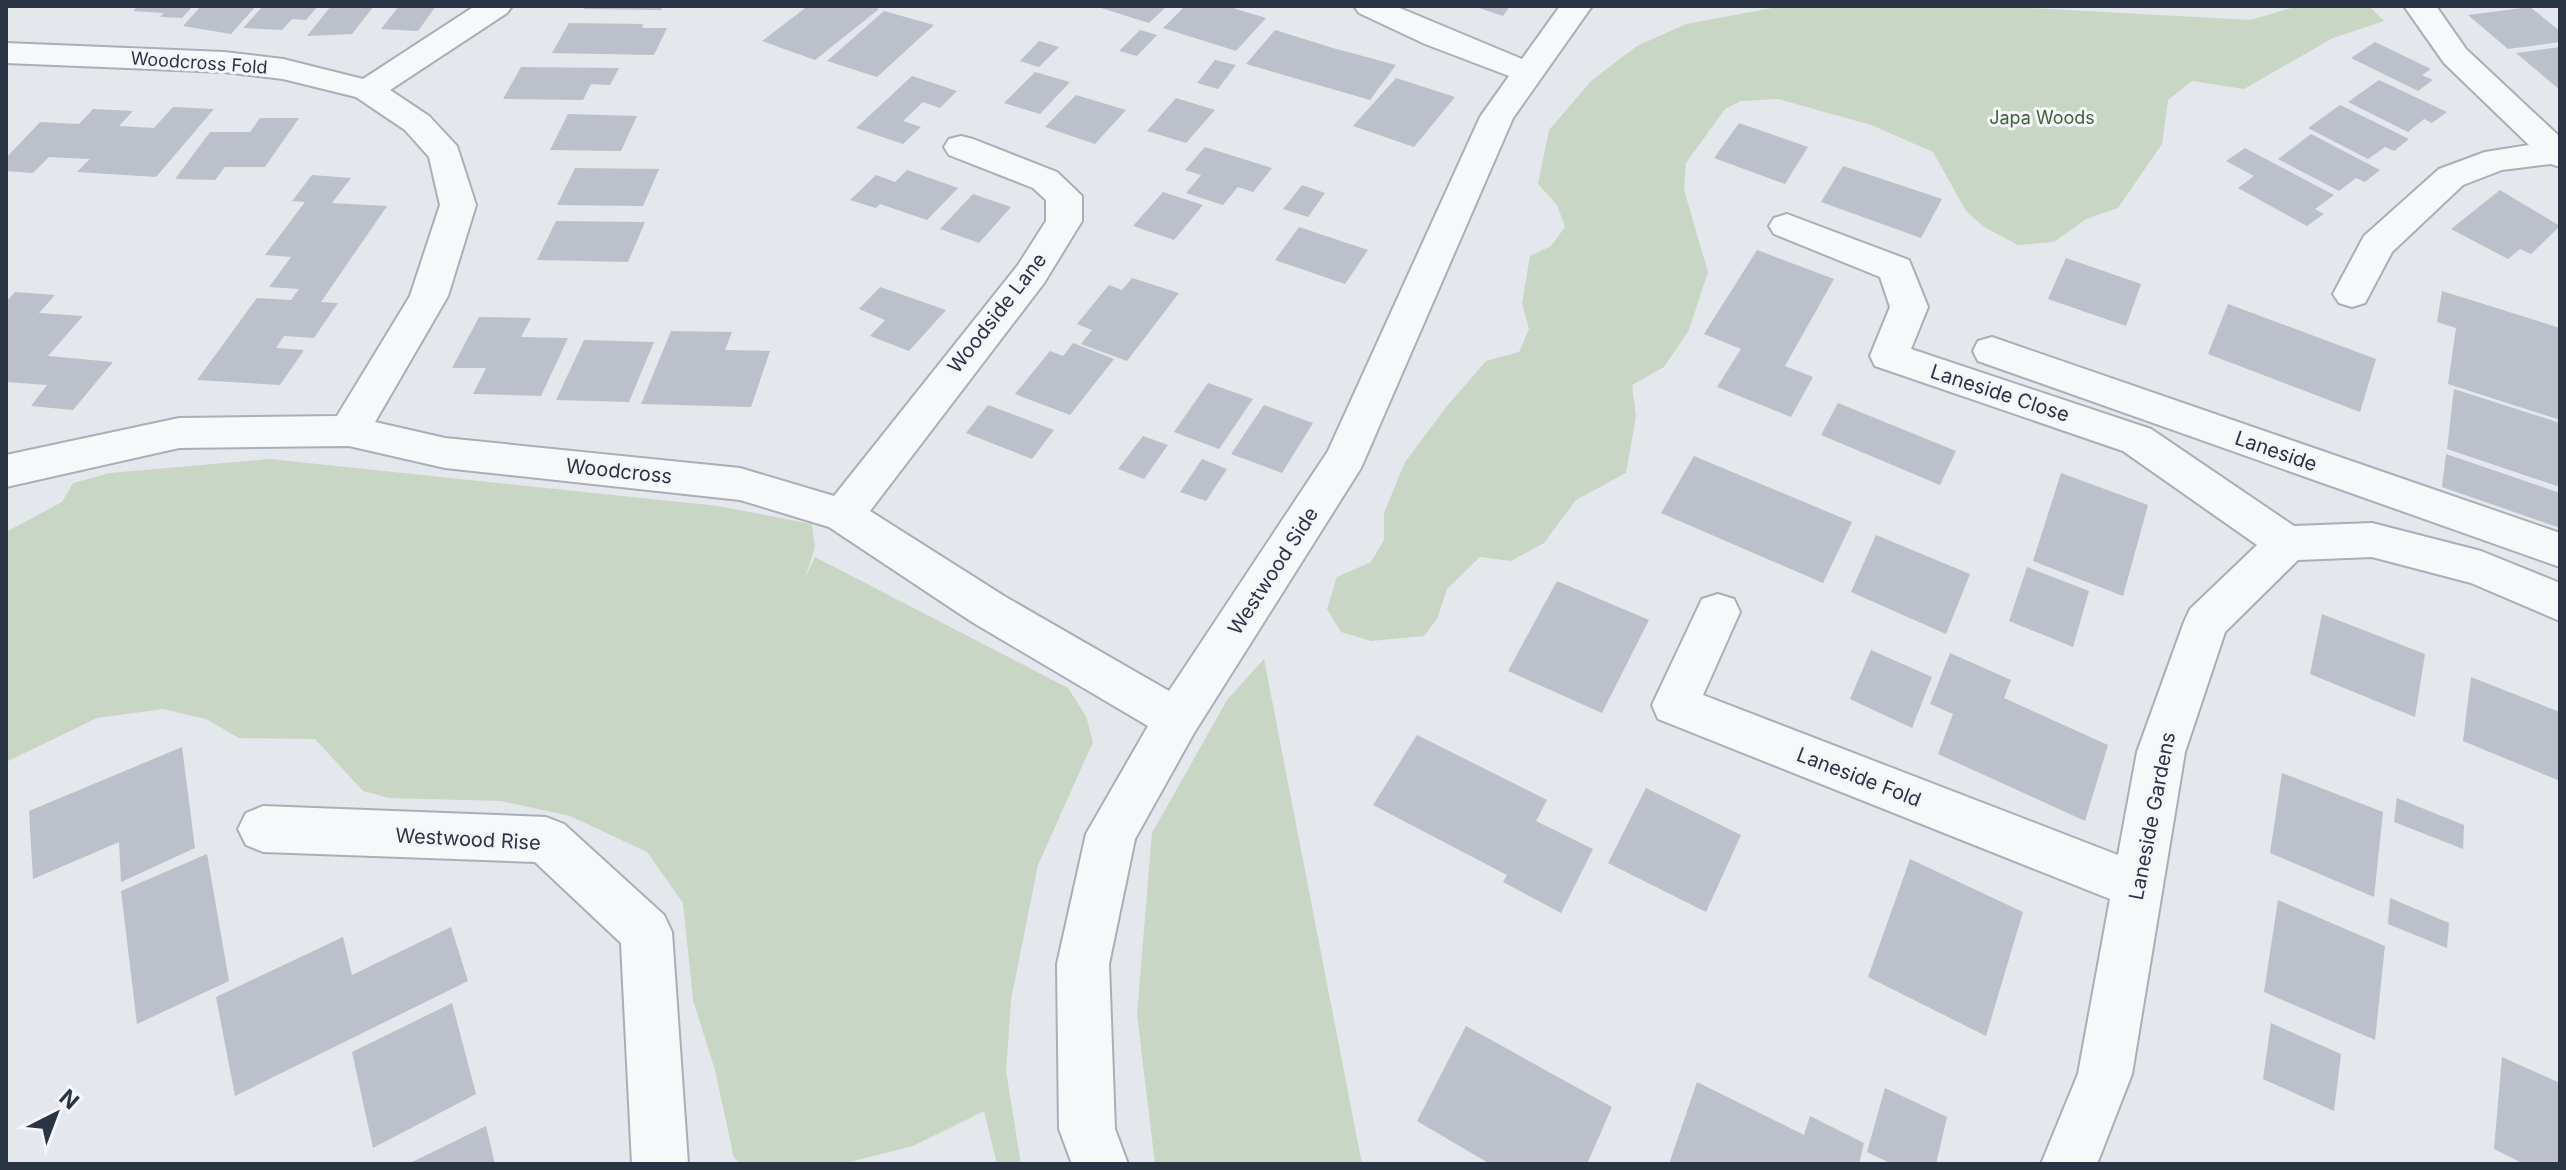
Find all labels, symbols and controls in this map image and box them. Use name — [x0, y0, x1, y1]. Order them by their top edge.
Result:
street label: Woodcross Fold — [130, 47, 268, 78]
park label: Japa Woods — [1989, 107, 2095, 128]
street label: Woodside Lane — [943, 248, 1051, 378]
street label: Laneside Close — [1928, 359, 2072, 427]
street label: Laneside — [2232, 426, 2320, 476]
street label: Woodcross — [565, 453, 673, 489]
street label: Westwood Side — [1223, 503, 1323, 639]
street label: Laneside Gardens — [2124, 730, 2180, 902]
street label: Laneside Fold — [1794, 742, 1924, 812]
street label: Westwood Rise — [395, 823, 541, 855]
north arrow — [16, 1074, 96, 1154]
text: N — [54, 1084, 84, 1114]

